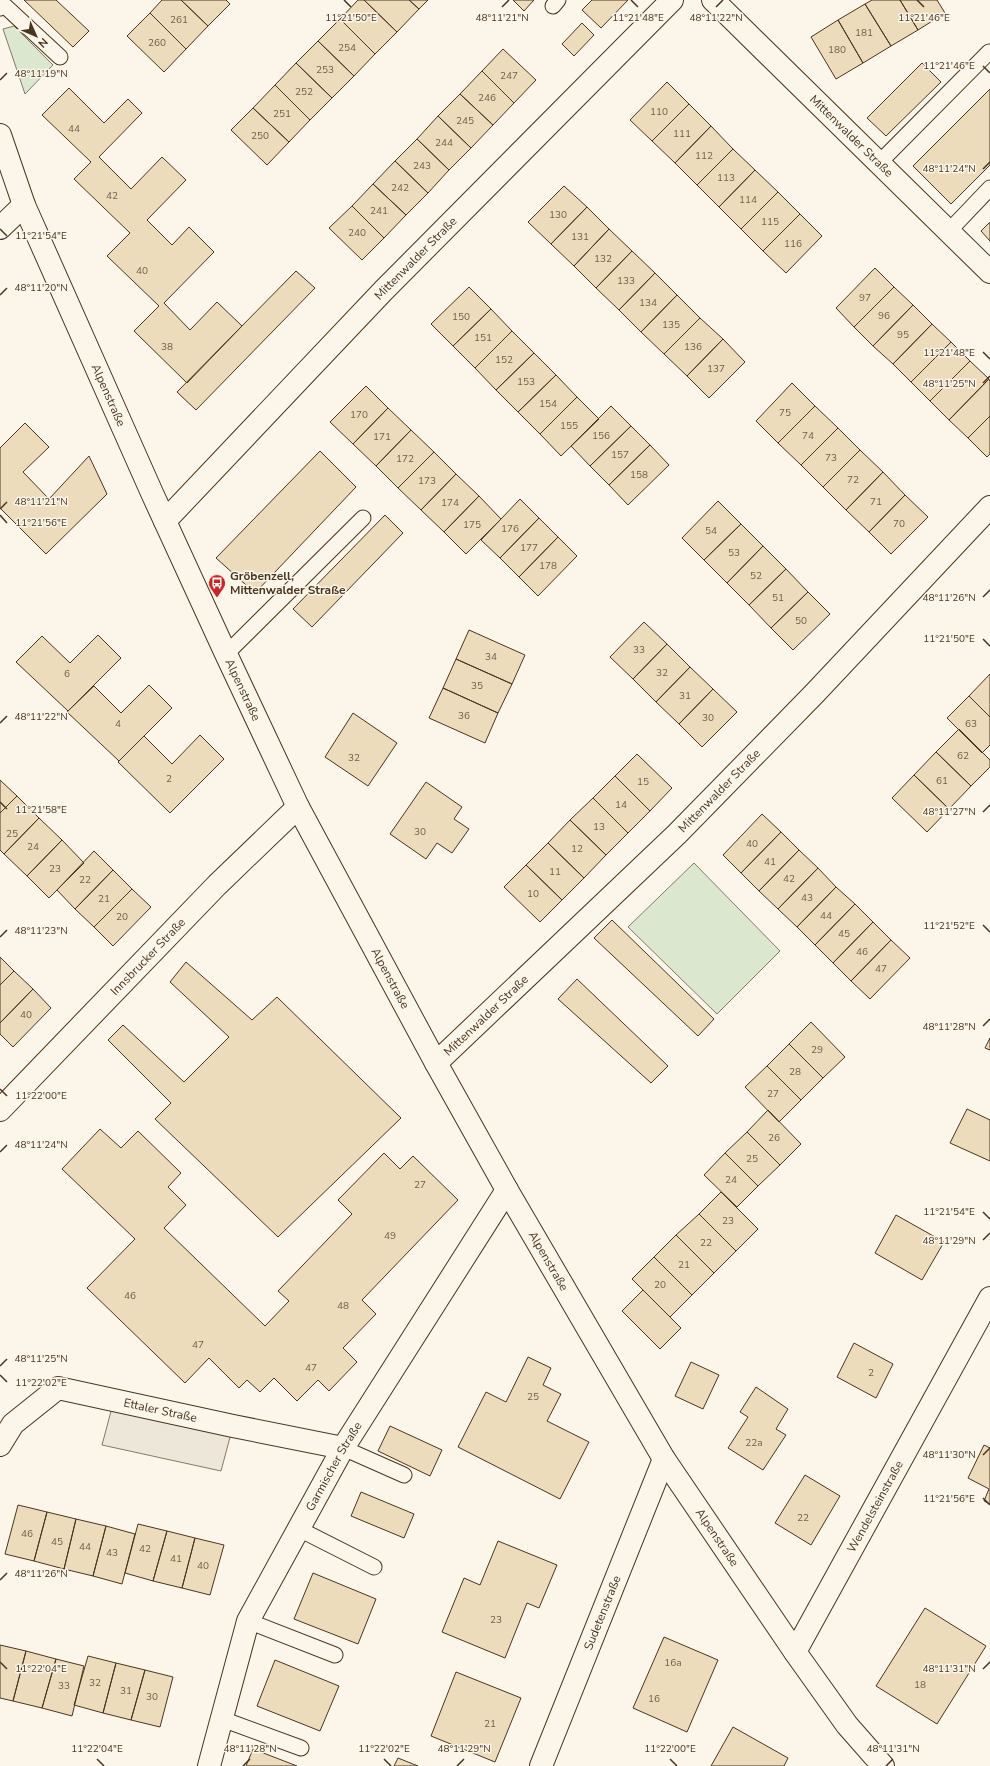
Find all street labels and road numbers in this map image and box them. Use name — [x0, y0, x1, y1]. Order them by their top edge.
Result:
street label: Mittenwalder Straße — [806, 91, 897, 181]
street label: Mittenwalder Straße — [371, 213, 460, 303]
street label: Alpenstraße — [88, 361, 129, 429]
street label: Alpenstraße — [221, 656, 264, 724]
street label: Mittenwalder Straße — [675, 745, 764, 836]
street label: Innsbrucker Straße — [107, 915, 189, 999]
street label: Alpenstraße — [367, 945, 413, 1011]
street label: Mittenwalder Straße — [440, 971, 532, 1060]
street label: Alpenstraße — [525, 1228, 572, 1294]
street label: Ettaler Straße — [122, 1394, 199, 1426]
street label: Garmischer Straße — [302, 1419, 366, 1514]
street label: Wendelsteinstraße — [843, 1458, 907, 1555]
street label: Alpenstraße — [692, 1505, 743, 1570]
street label: Sudetenstraße — [580, 1573, 625, 1653]

